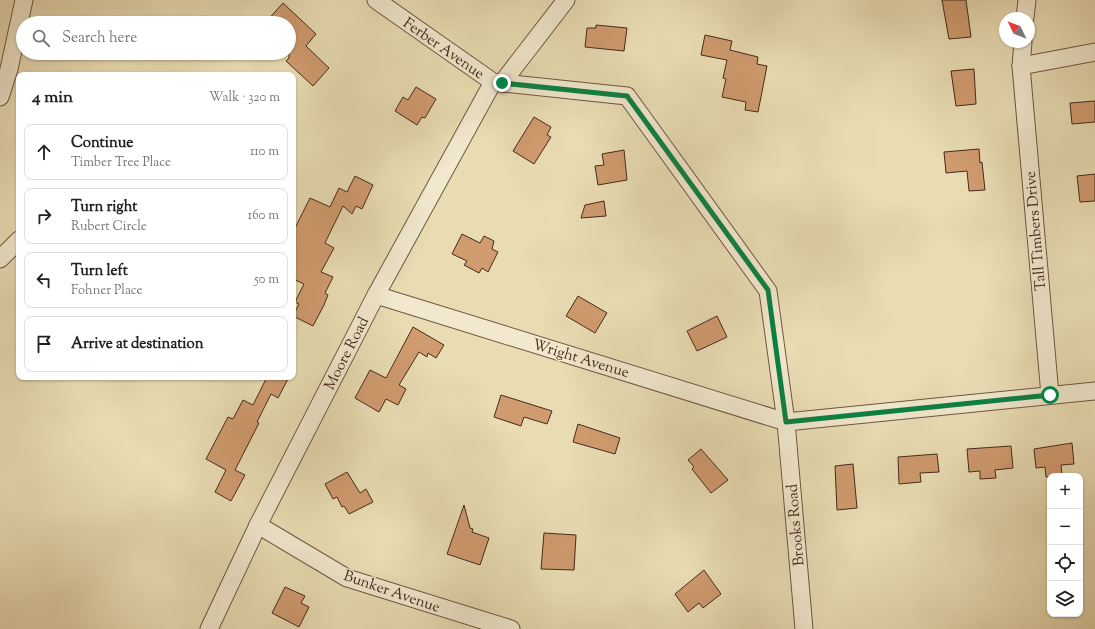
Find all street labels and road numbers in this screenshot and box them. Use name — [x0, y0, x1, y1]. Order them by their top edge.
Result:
street label: Ferber Avenue — [398, 13, 488, 85]
street label: Tall Timbers Drive — [1021, 170, 1052, 292]
street label: Moore Road — [320, 313, 375, 394]
street label: Wright Avenue — [530, 335, 631, 384]
street label: Brooks Road — [782, 482, 811, 567]
street label: Bunker Avenue — [340, 566, 443, 619]

